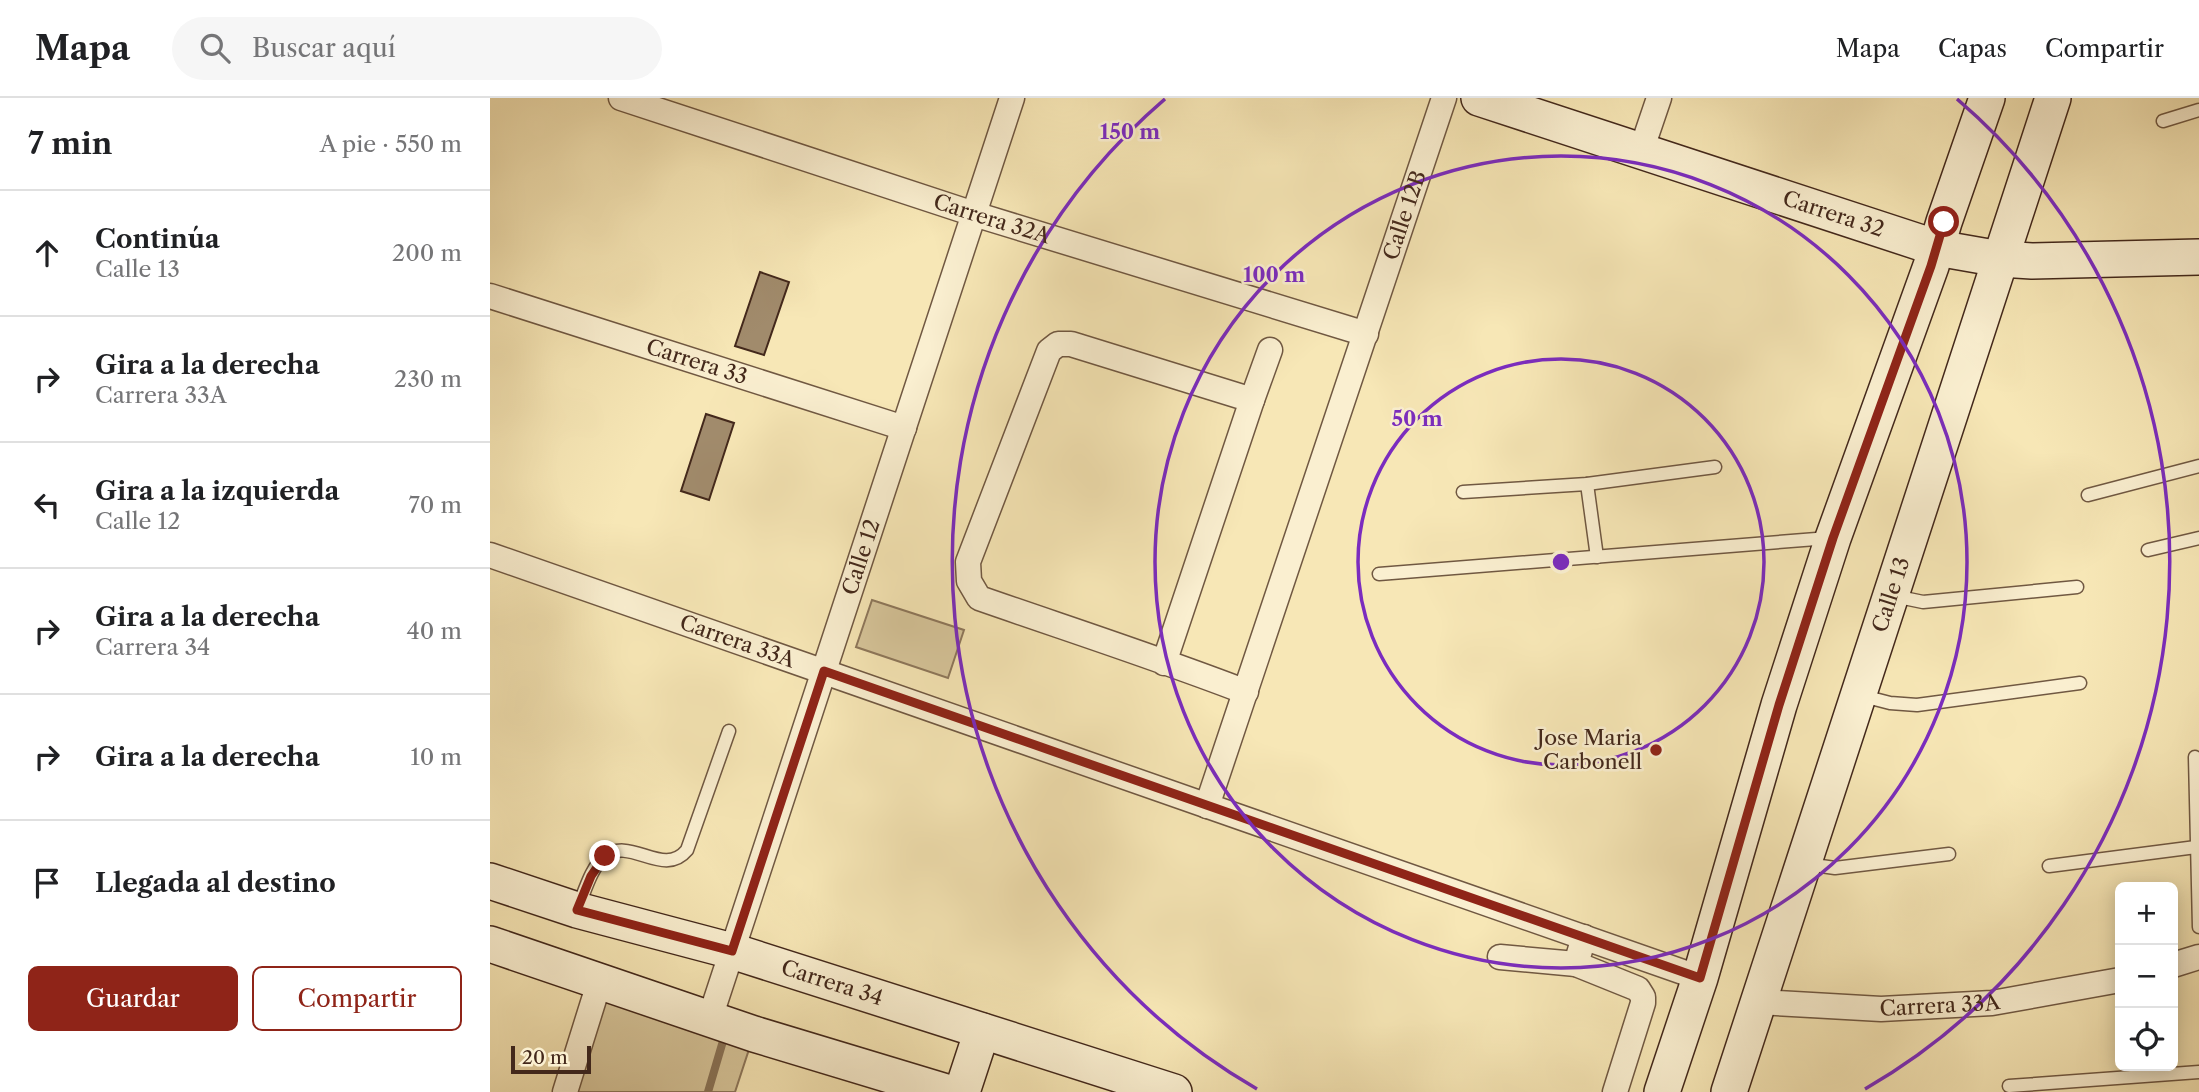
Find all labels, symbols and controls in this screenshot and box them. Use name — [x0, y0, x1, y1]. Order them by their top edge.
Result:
search box — [172, 17, 662, 80]
text: Mapa — [35, 28, 130, 69]
icon: search — [196, 29, 234, 67]
text: Buscar aquí — [252, 32, 396, 64]
text: Mapa — [1836, 34, 1900, 63]
text: Capas — [1938, 34, 2007, 63]
text: Compartir — [2045, 34, 2164, 63]
text: 150 m — [1100, 119, 1160, 144]
text: 7 min — [28, 125, 112, 162]
text: A pie · 550 m — [320, 130, 462, 158]
street label: Calle 12B — [1378, 167, 1431, 263]
street label: Carrera 32 — [1780, 185, 1888, 242]
street label: Carrera 32A — [930, 189, 1054, 249]
route start — [1928, 206, 1959, 237]
text: Continúa — [95, 223, 220, 255]
icon: ahead — [28, 234, 66, 272]
text: 200 m — [392, 239, 462, 267]
text: Calle 13 — [95, 255, 180, 283]
text: 100 m — [1243, 262, 1305, 287]
street label: Carrera 33 — [643, 334, 751, 389]
text: Gira a la derecha — [95, 349, 320, 381]
icon: right — [28, 360, 66, 398]
text: 230 m — [394, 365, 462, 393]
text: Carrera 33A — [95, 381, 227, 409]
text: 50 m — [1391, 406, 1443, 431]
text: Gira a la izquierda — [95, 475, 340, 507]
icon: left — [28, 486, 66, 524]
text: 70 m — [409, 491, 462, 519]
text: Calle 12 — [95, 507, 180, 535]
street label: Calle 12 — [837, 516, 885, 598]
centre of rings — [1549, 550, 1573, 574]
street label: Calle 13 — [1867, 554, 1915, 635]
text: Gira a la derecha — [95, 601, 320, 633]
street label: Carrera 33A — [677, 609, 799, 673]
icon: right — [28, 612, 66, 650]
text: 40 m — [407, 617, 462, 645]
text: Carrera 34 — [95, 633, 210, 661]
place label: Jose Maria Carbonell — [1534, 725, 1643, 774]
icon: right — [28, 738, 66, 776]
text: Gira a la derecha — [95, 741, 320, 773]
marker: Jose Maria Carbonell — [1648, 742, 1664, 758]
text: 10 m — [410, 743, 462, 771]
route end — [589, 840, 620, 871]
icon: arrive — [28, 864, 66, 902]
text: Llegada al destino — [95, 867, 336, 899]
map controls — [2115, 882, 2178, 1071]
button: + — [2115, 882, 2178, 945]
button: − — [2115, 945, 2178, 1008]
street label: Carrera 34 — [778, 955, 886, 1010]
button: Guardar — [28, 966, 238, 1031]
button: Compartir — [252, 966, 462, 1031]
street label: Carrera 33A — [1879, 989, 2002, 1021]
button: locate — [2115, 1008, 2178, 1071]
scale bar — [511, 1043, 592, 1075]
text: 20 m — [522, 1046, 568, 1069]

